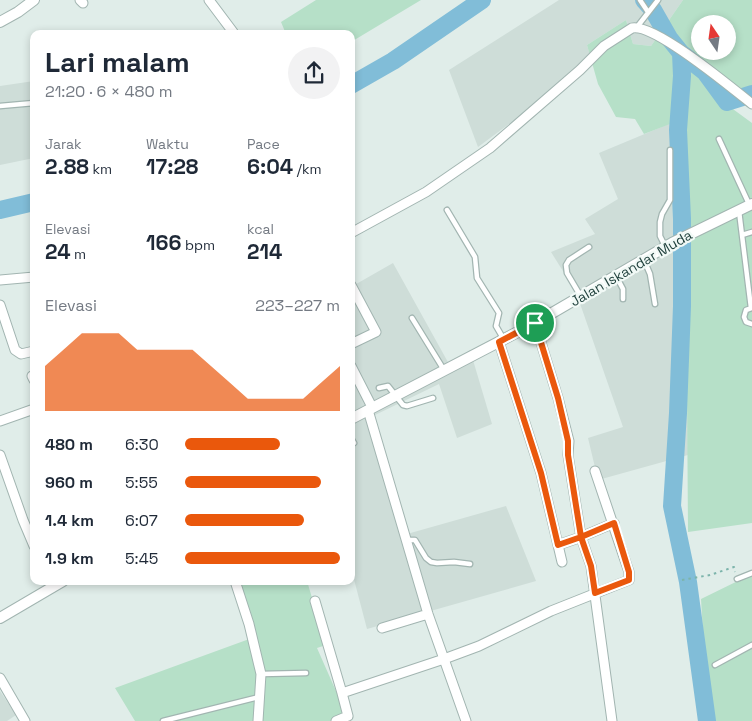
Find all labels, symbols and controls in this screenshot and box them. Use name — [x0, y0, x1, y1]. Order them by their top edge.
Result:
north arrow — [691, 15, 736, 60]
map controls — [691, 15, 736, 60]
text: Lari malam — [45, 44, 190, 80]
button: share — [288, 47, 340, 99]
text: 21:20 · 6 × 480 m — [45, 81, 173, 102]
text: Jarak — [45, 135, 82, 153]
text: Waktu — [146, 135, 189, 153]
text: Pace — [247, 135, 280, 153]
text: 2.88 — [45, 153, 89, 180]
text: 17:28 — [146, 153, 198, 180]
text: 6:04 — [247, 153, 293, 180]
text: km — [89, 160, 112, 178]
text: /km — [293, 160, 322, 178]
text: Elevasi — [45, 220, 90, 238]
text: kcal — [247, 220, 274, 238]
street label: Jalan Iskandar Muda — [567, 226, 695, 310]
text: 166 — [146, 229, 181, 256]
text: bpm — [181, 236, 215, 254]
text: 24 — [45, 238, 71, 265]
text: 214 — [247, 238, 282, 265]
text: m — [71, 245, 86, 263]
text: Elevasi — [45, 295, 97, 316]
text: 223–227 m — [255, 295, 340, 316]
pin — [514, 302, 556, 344]
icon: arrive — [521, 309, 549, 337]
text: 480 m — [45, 434, 93, 455]
text: 6:30 — [125, 434, 159, 455]
text: 960 m — [45, 472, 93, 493]
text: 5:55 — [125, 472, 158, 493]
text: 1.4 km — [45, 510, 94, 531]
text: 6:07 — [125, 510, 158, 531]
text: 1.9 km — [45, 548, 94, 569]
text: 5:45 — [125, 548, 158, 569]

